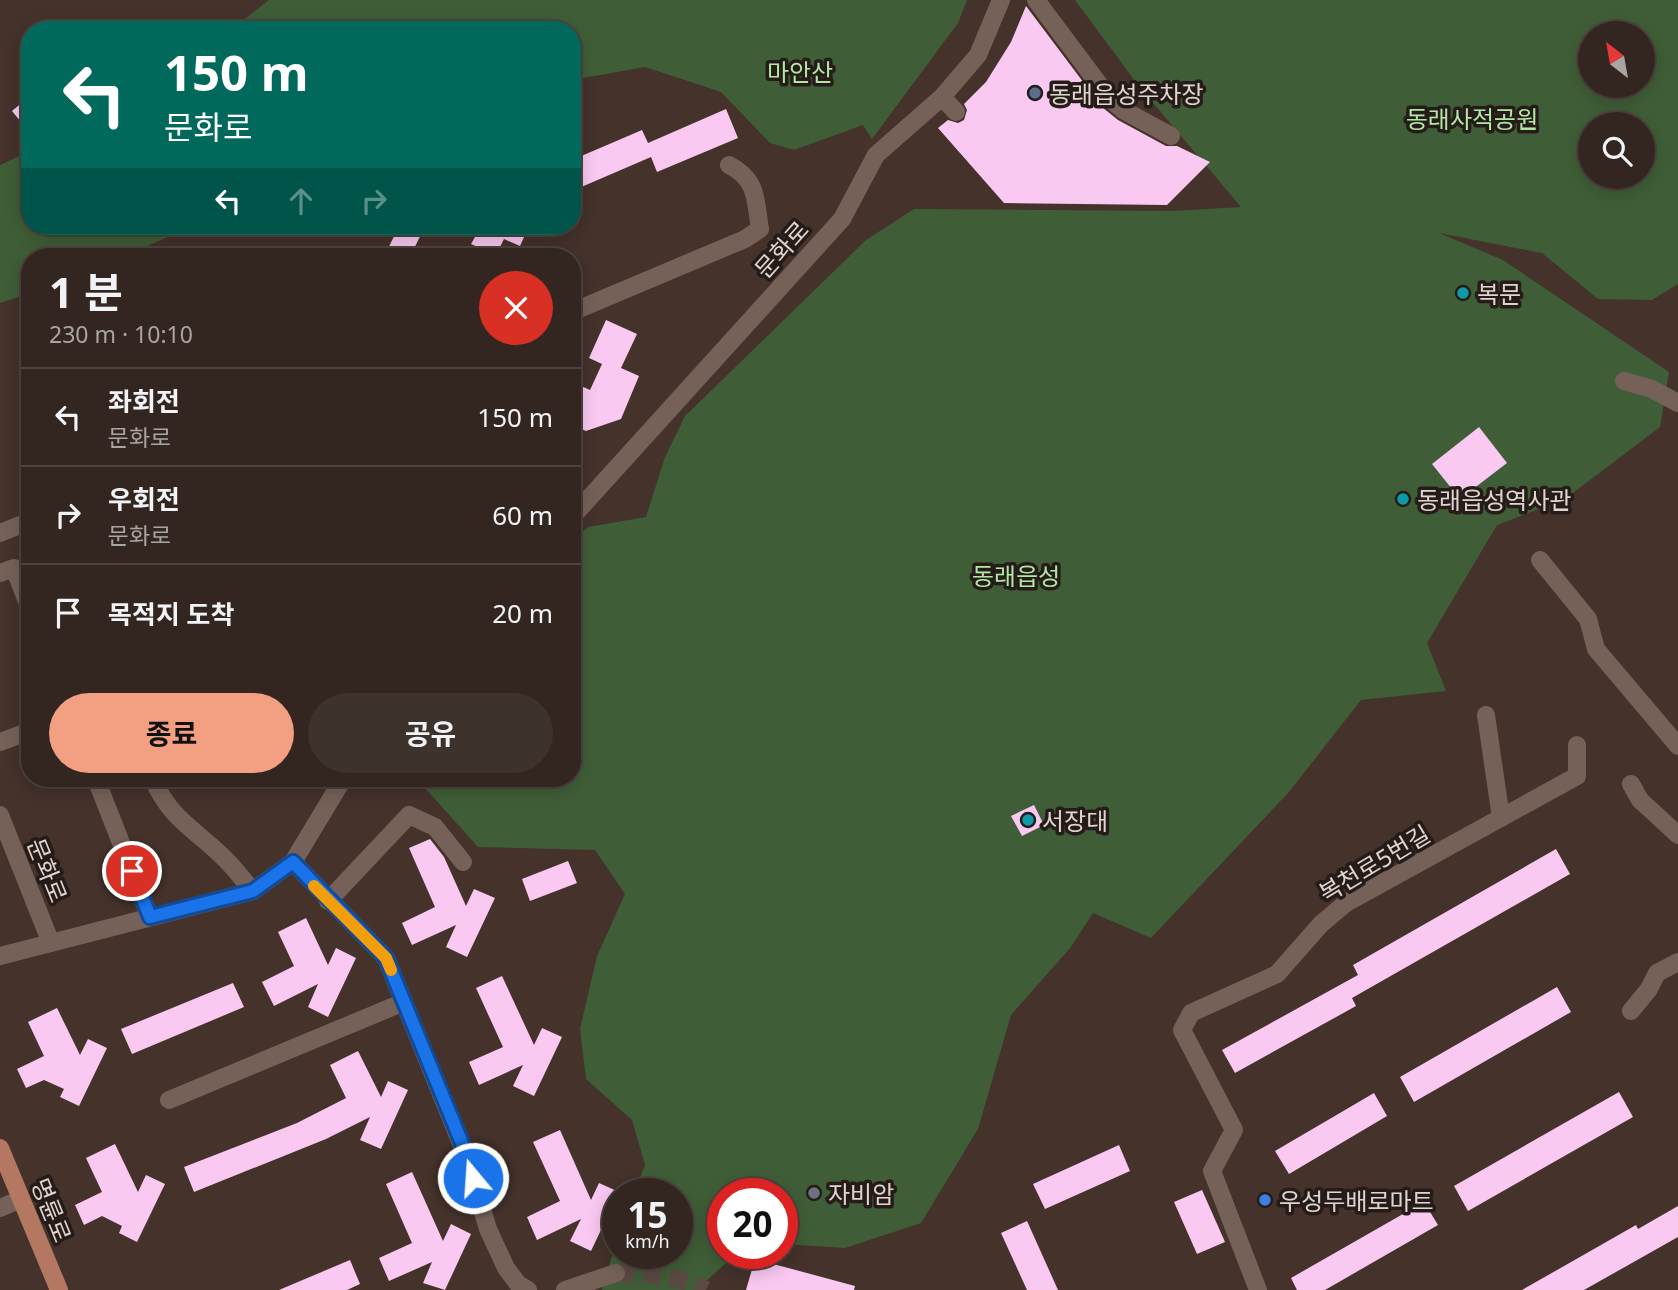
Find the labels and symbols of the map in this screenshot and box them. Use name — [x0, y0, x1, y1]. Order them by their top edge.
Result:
north arrow — [1578, 21, 1656, 98]
park label: 마안산 — [767, 55, 833, 88]
place label: 동래읍성주차장 — [1049, 77, 1204, 110]
marker: 동래읍성주차장 — [1027, 85, 1043, 101]
park label: 동래사적공원 — [1406, 102, 1538, 135]
street label: 문화로 — [747, 213, 815, 285]
place label: 복문 — [1477, 277, 1521, 310]
marker: 복문 — [1455, 285, 1471, 301]
place label: 동래읍성역사관 — [1417, 483, 1572, 516]
marker: 동래읍성역사관 — [1395, 491, 1411, 507]
park label: 동래읍성 — [972, 559, 1060, 592]
place label: 서장대 — [1042, 804, 1108, 837]
marker: 서장대 — [1020, 812, 1036, 828]
street label: 복천로5번길 — [1312, 817, 1436, 909]
street label: 문화로 — [20, 833, 76, 907]
pin — [102, 841, 162, 901]
position arrow — [436, 1141, 510, 1215]
street label: 명륜로 — [24, 1173, 80, 1247]
place label: 자비암 — [828, 1177, 894, 1210]
speed limit sign: 20 — [707, 1178, 798, 1269]
place label: 우성두배로마트 — [1279, 1184, 1434, 1217]
marker: 자비암 — [806, 1185, 822, 1201]
marker: 우성두배로마트 — [1257, 1192, 1273, 1208]

